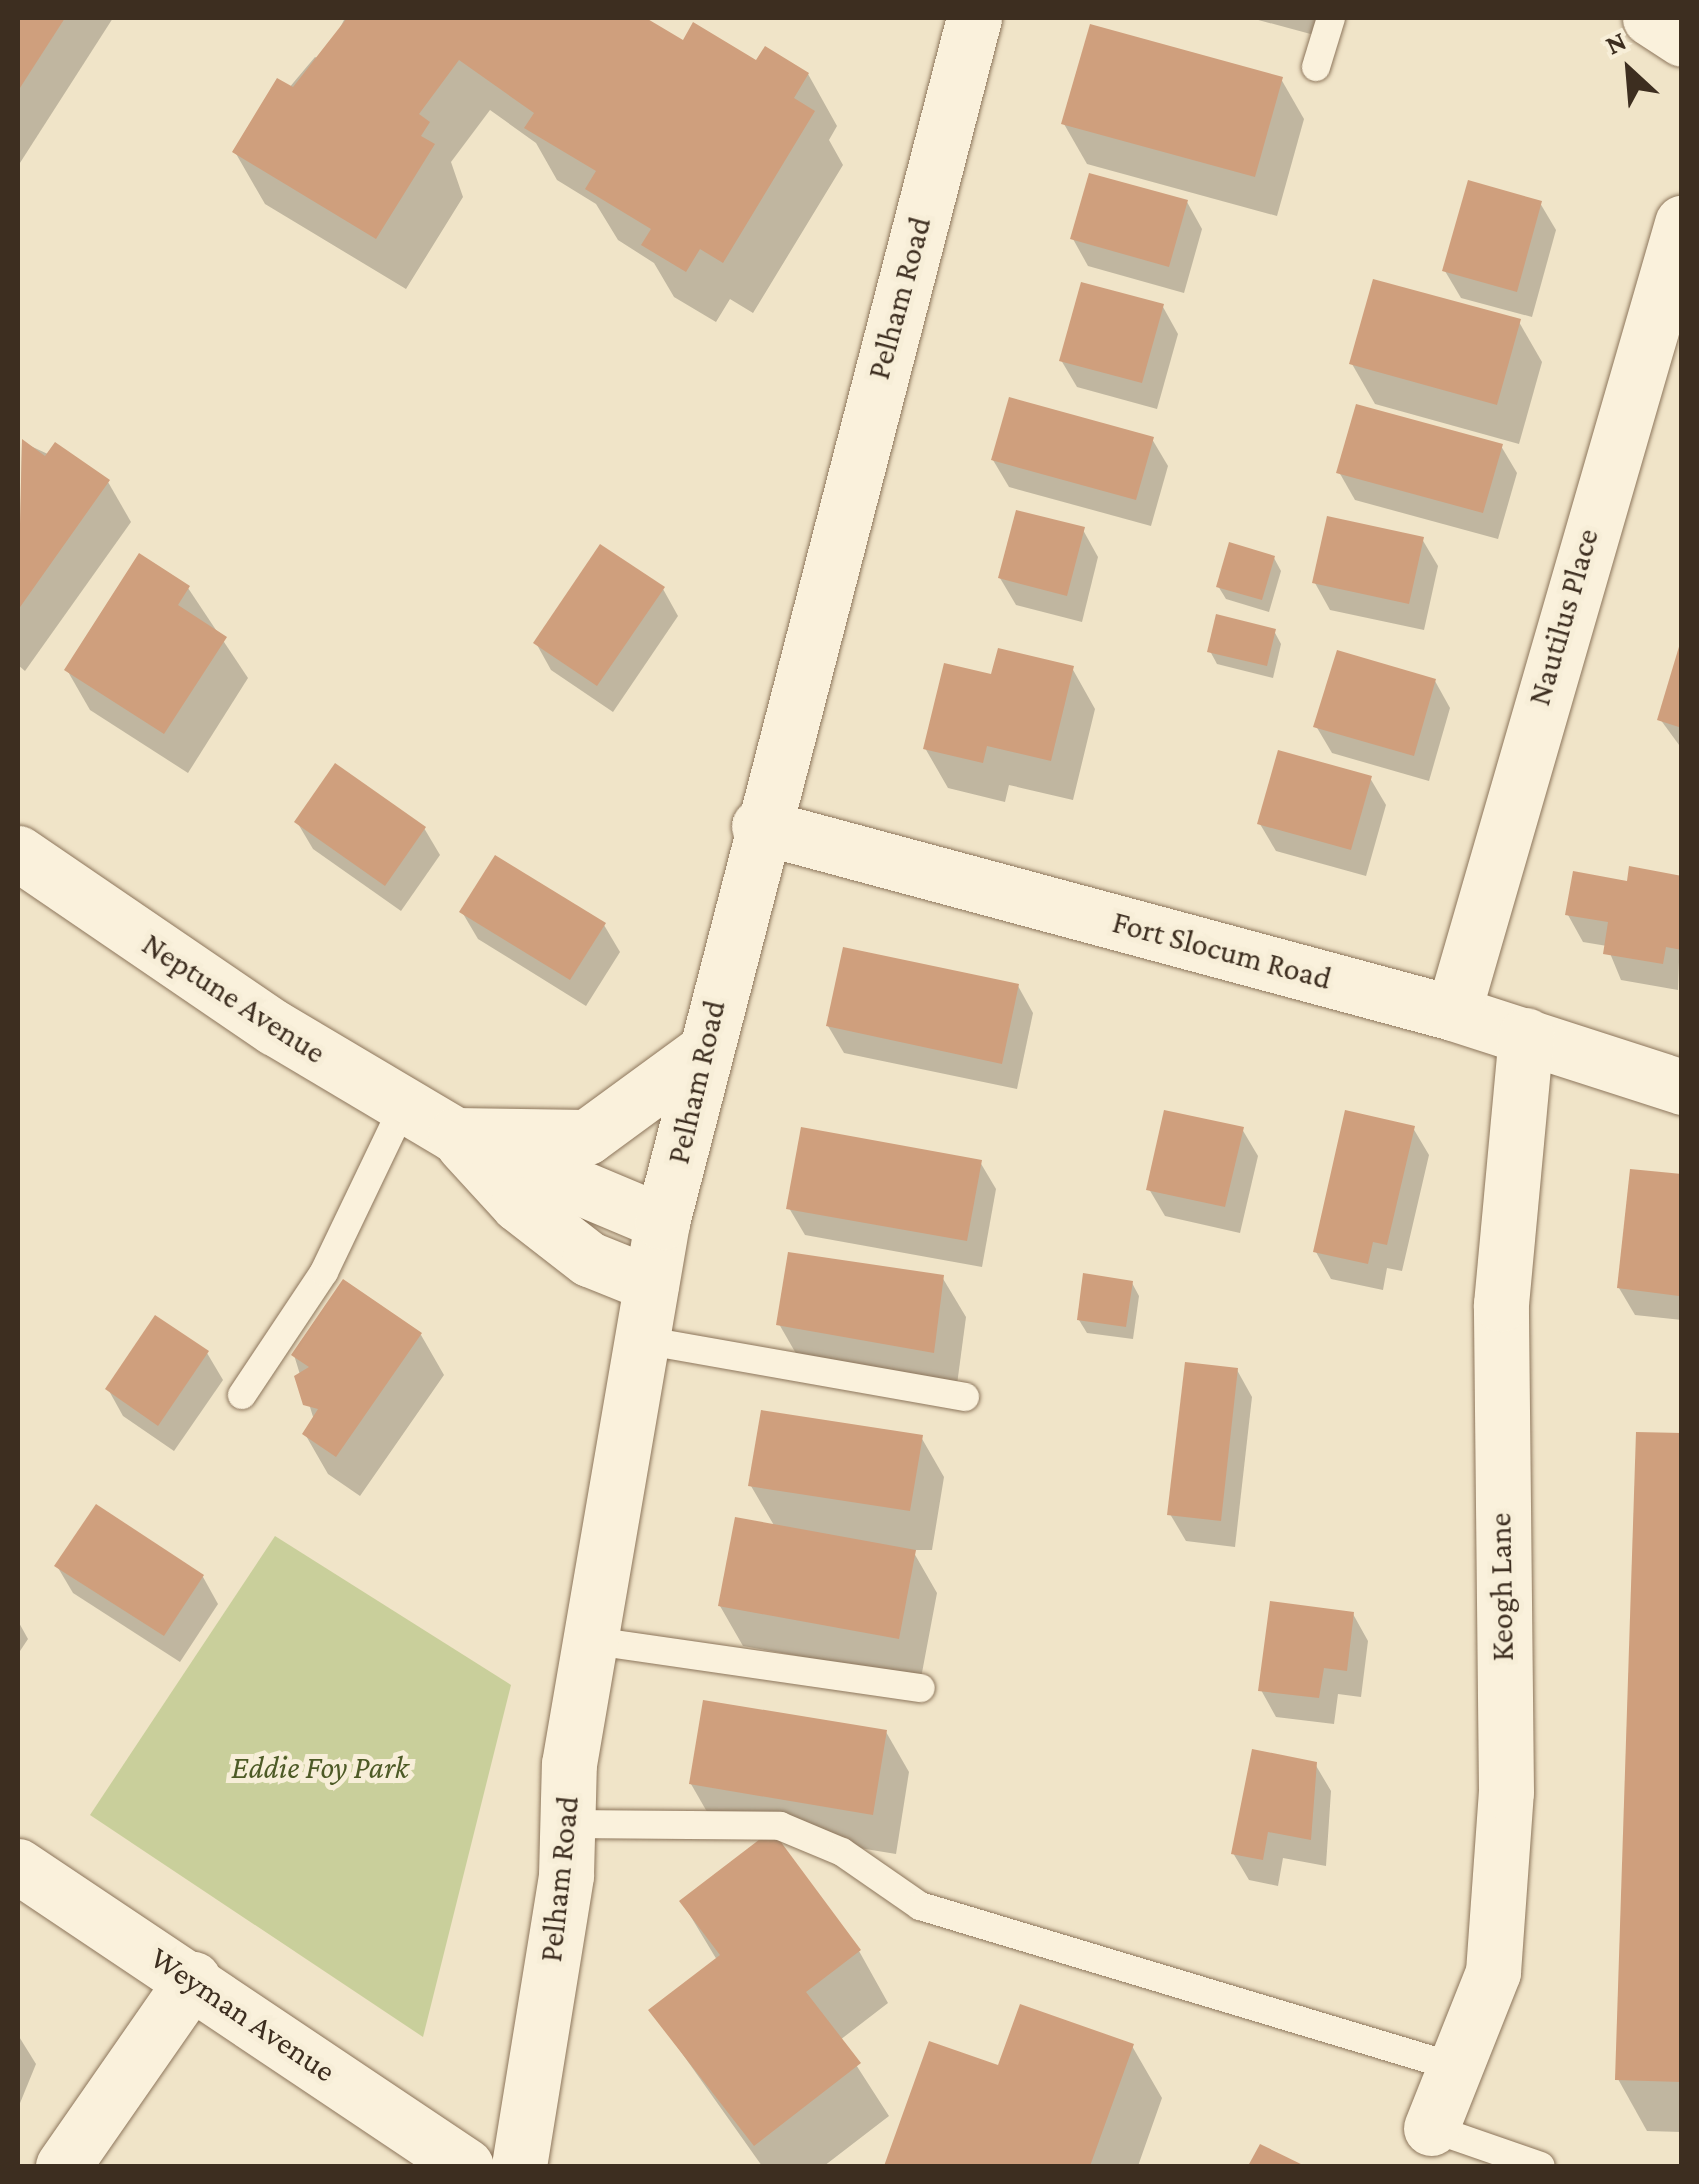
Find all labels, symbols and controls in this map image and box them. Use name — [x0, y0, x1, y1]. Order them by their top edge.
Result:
north arrow — [1579, 20, 1679, 120]
text: N — [1600, 24, 1631, 61]
street label: Pelham Road — [859, 213, 939, 383]
street label: Nautilus Place — [1519, 524, 1607, 710]
street label: Fort Slocum Road — [1108, 902, 1336, 998]
street label: Neptune Avenue — [135, 925, 333, 1071]
street label: Pelham Road — [659, 997, 733, 1167]
street label: Keogh Lane — [1481, 1512, 1521, 1662]
park label: Eddie Foy Park — [231, 1748, 409, 1786]
street label: Pelham Road — [531, 1794, 587, 1964]
street label: Weyman Avenue — [143, 1938, 343, 2090]

